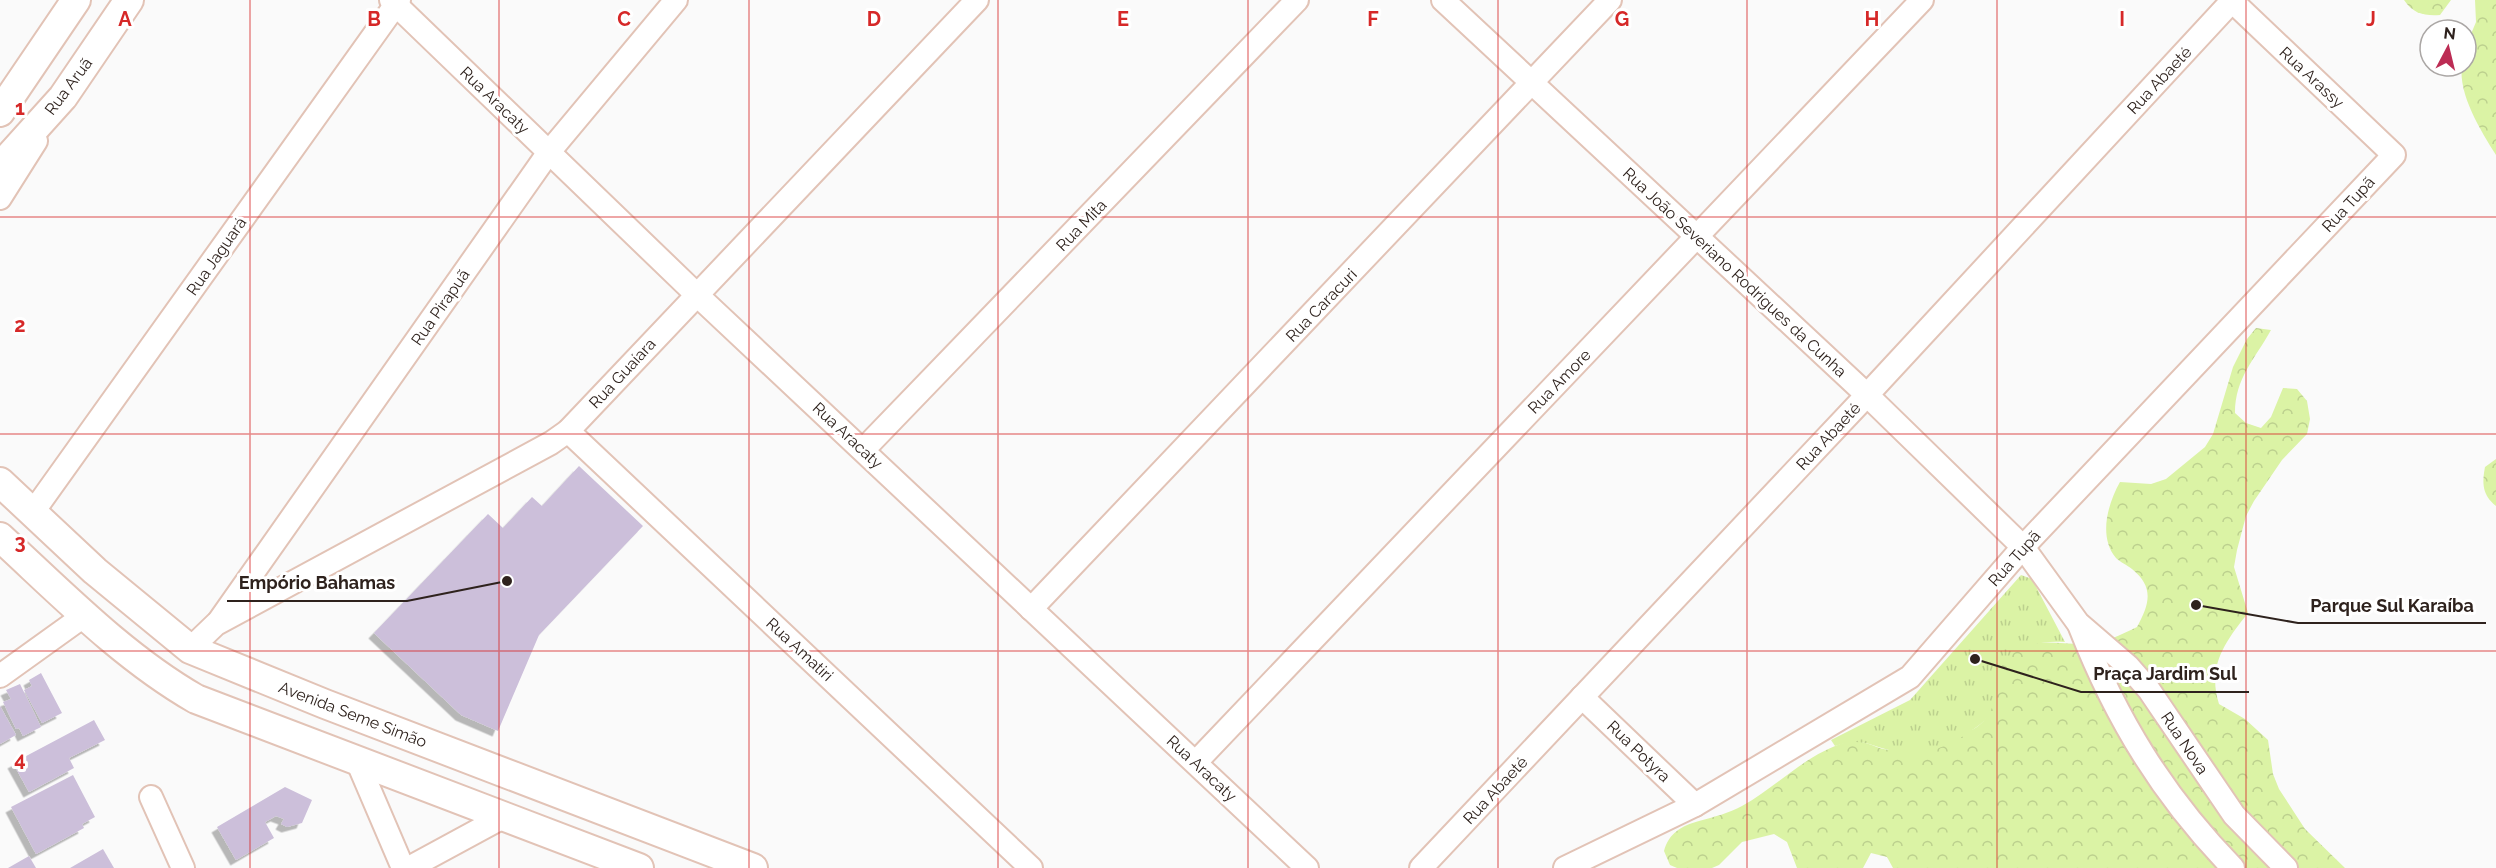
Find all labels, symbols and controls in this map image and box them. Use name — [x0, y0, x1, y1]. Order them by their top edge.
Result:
text: A — [118, 7, 132, 31]
text: B — [367, 7, 381, 31]
text: C — [617, 7, 631, 31]
text: D — [867, 7, 881, 31]
text: E — [1117, 7, 1129, 31]
text: F — [1367, 7, 1379, 31]
text: G — [1615, 7, 1629, 31]
text: H — [1865, 7, 1879, 31]
text: I — [2119, 7, 2125, 31]
text: J — [2366, 7, 2376, 31]
north arrow — [2418, 18, 2478, 78]
text: N — [2443, 23, 2457, 44]
street label: Rua Abaeté — [2123, 43, 2195, 118]
street label: Rua Arassy — [2275, 43, 2348, 112]
street label: Rua Aruã — [41, 54, 96, 119]
street label: Rua Aracaty — [456, 63, 533, 138]
text: 1 — [15, 96, 25, 120]
street label: Rua João Severiano Rodrigues da Cunha — [1619, 164, 1850, 381]
street label: Rua Tupã — [2318, 173, 2379, 236]
street label: Rua Mita — [1052, 196, 1111, 255]
street label: Rua Jaguará — [183, 214, 250, 299]
street label: Rua Caracuri — [1282, 265, 1361, 346]
street label: Rua Pirapuã — [407, 266, 474, 349]
text: 2 — [14, 313, 26, 337]
street label: Rua Guaíara — [585, 334, 660, 412]
street label: Rua Amore — [1524, 345, 1595, 417]
street label: Rua Aracaty — [809, 398, 887, 473]
street label: Rua Abaeté — [1792, 399, 1864, 474]
street label: Rua Tupã — [1984, 526, 2044, 590]
text: 3 — [14, 530, 26, 554]
callout: Empório Bahamas — [227, 565, 407, 601]
text: Empório Bahamas — [239, 572, 395, 593]
callout: Parque Sul Karaíba — [2298, 587, 2486, 623]
text: Parque Sul Karaíba — [2310, 595, 2474, 616]
street label: Rua Amatiri — [762, 614, 837, 685]
callout: Praça Jardim Sul — [2081, 656, 2249, 692]
text: Praça Jardim Sul — [2093, 663, 2237, 684]
street label: Avenida Seme Simão — [276, 677, 429, 751]
street label: Rua Nova — [2157, 708, 2212, 778]
street label: Rua Potyra — [1603, 717, 1674, 786]
street label: Rua Aracaty — [1163, 731, 1241, 806]
text: 4 — [14, 747, 26, 771]
street label: Rua Abaeté — [1459, 753, 1531, 828]

